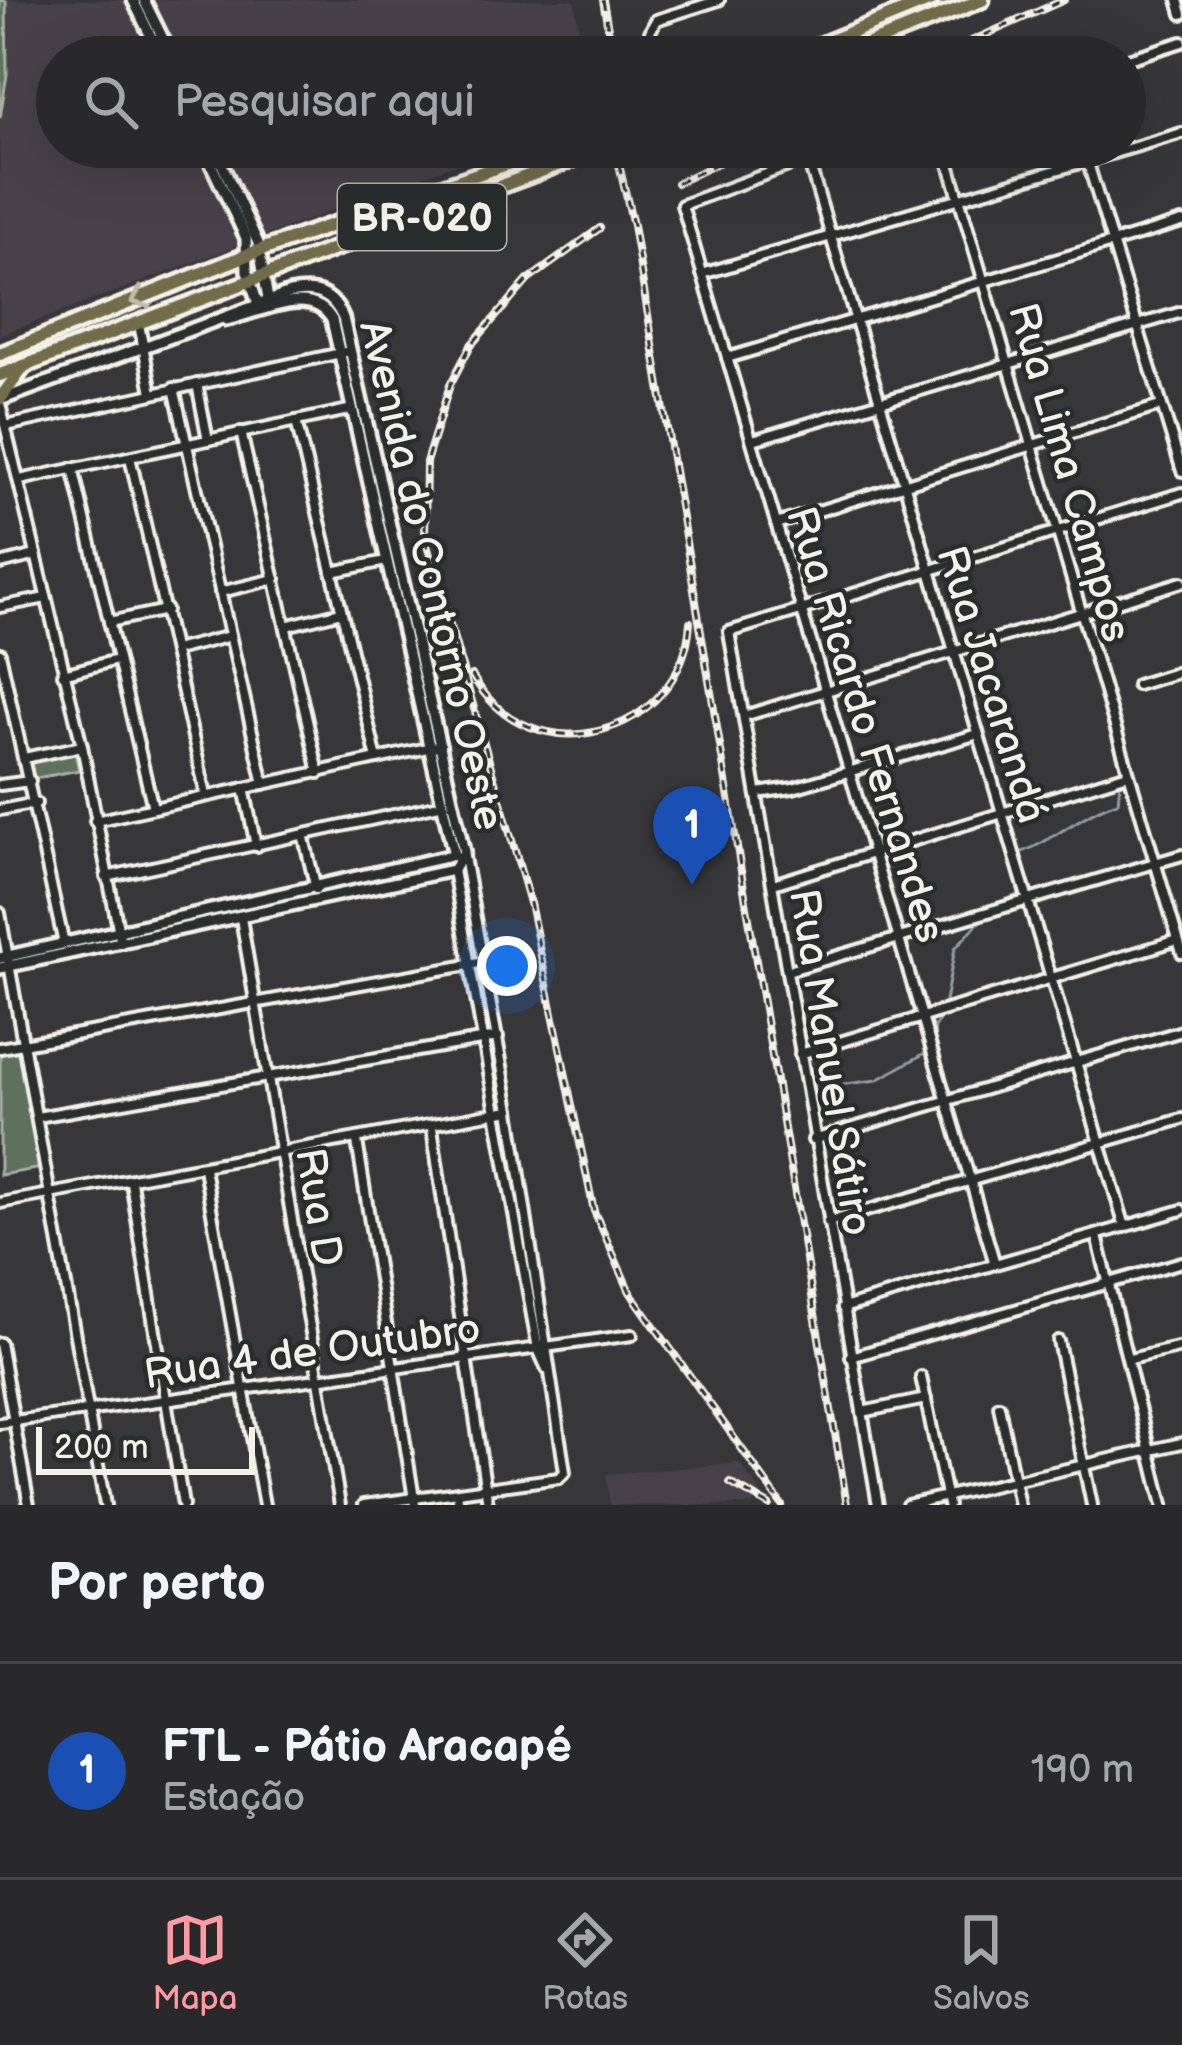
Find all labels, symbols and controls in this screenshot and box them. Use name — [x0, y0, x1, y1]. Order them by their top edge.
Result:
search box — [36, 36, 1146, 168]
icon: search — [78, 69, 144, 135]
text: Pesquisar aqui — [174, 75, 475, 130]
road number: BR-020 — [338, 184, 506, 250]
one-way arrow — [129, 284, 150, 309]
street label: Rua Lima Campos — [996, 298, 1141, 648]
street label: Avenida do Contorno Oeste — [347, 316, 514, 835]
street label: Rua Ricardo Fernandes — [774, 501, 955, 949]
street label: Rua Jacarandá — [924, 540, 1057, 829]
pin: 1 — [653, 786, 731, 885]
street label: Rua Manuel Sátiro — [777, 885, 882, 1239]
your location — [477, 936, 537, 996]
street label: Rua D — [283, 1145, 352, 1270]
street label: Rua 4 de Outubro — [141, 1304, 484, 1401]
scale bar — [36, 1421, 255, 1474]
text: 200 m — [54, 1428, 148, 1468]
text: Por perto — [48, 1553, 266, 1614]
text: FTL - Pátio Aracapé — [162, 1720, 572, 1775]
text: 1 — [79, 1747, 95, 1794]
text: 190 m — [1031, 1747, 1134, 1794]
text: Estação — [162, 1775, 305, 1822]
tab: Mapa — [152, 1907, 237, 2019]
tab: Rotas — [542, 1907, 628, 2019]
tab: Salvos — [933, 1907, 1030, 2019]

